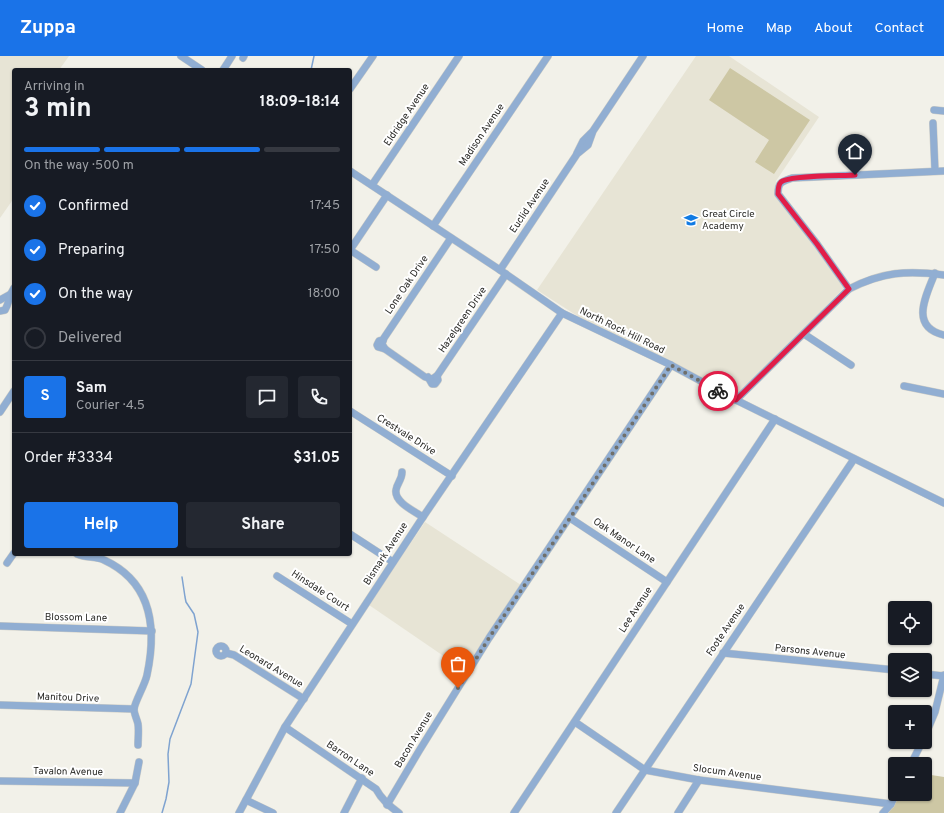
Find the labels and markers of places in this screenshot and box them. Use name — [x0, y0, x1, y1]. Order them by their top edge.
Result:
pin — [838, 134, 872, 175]
place label: Great Circle Academy — [702, 208, 755, 233]
school or university icon: Great Circle Academy — [683, 212, 699, 228]
pin — [441, 647, 475, 688]

